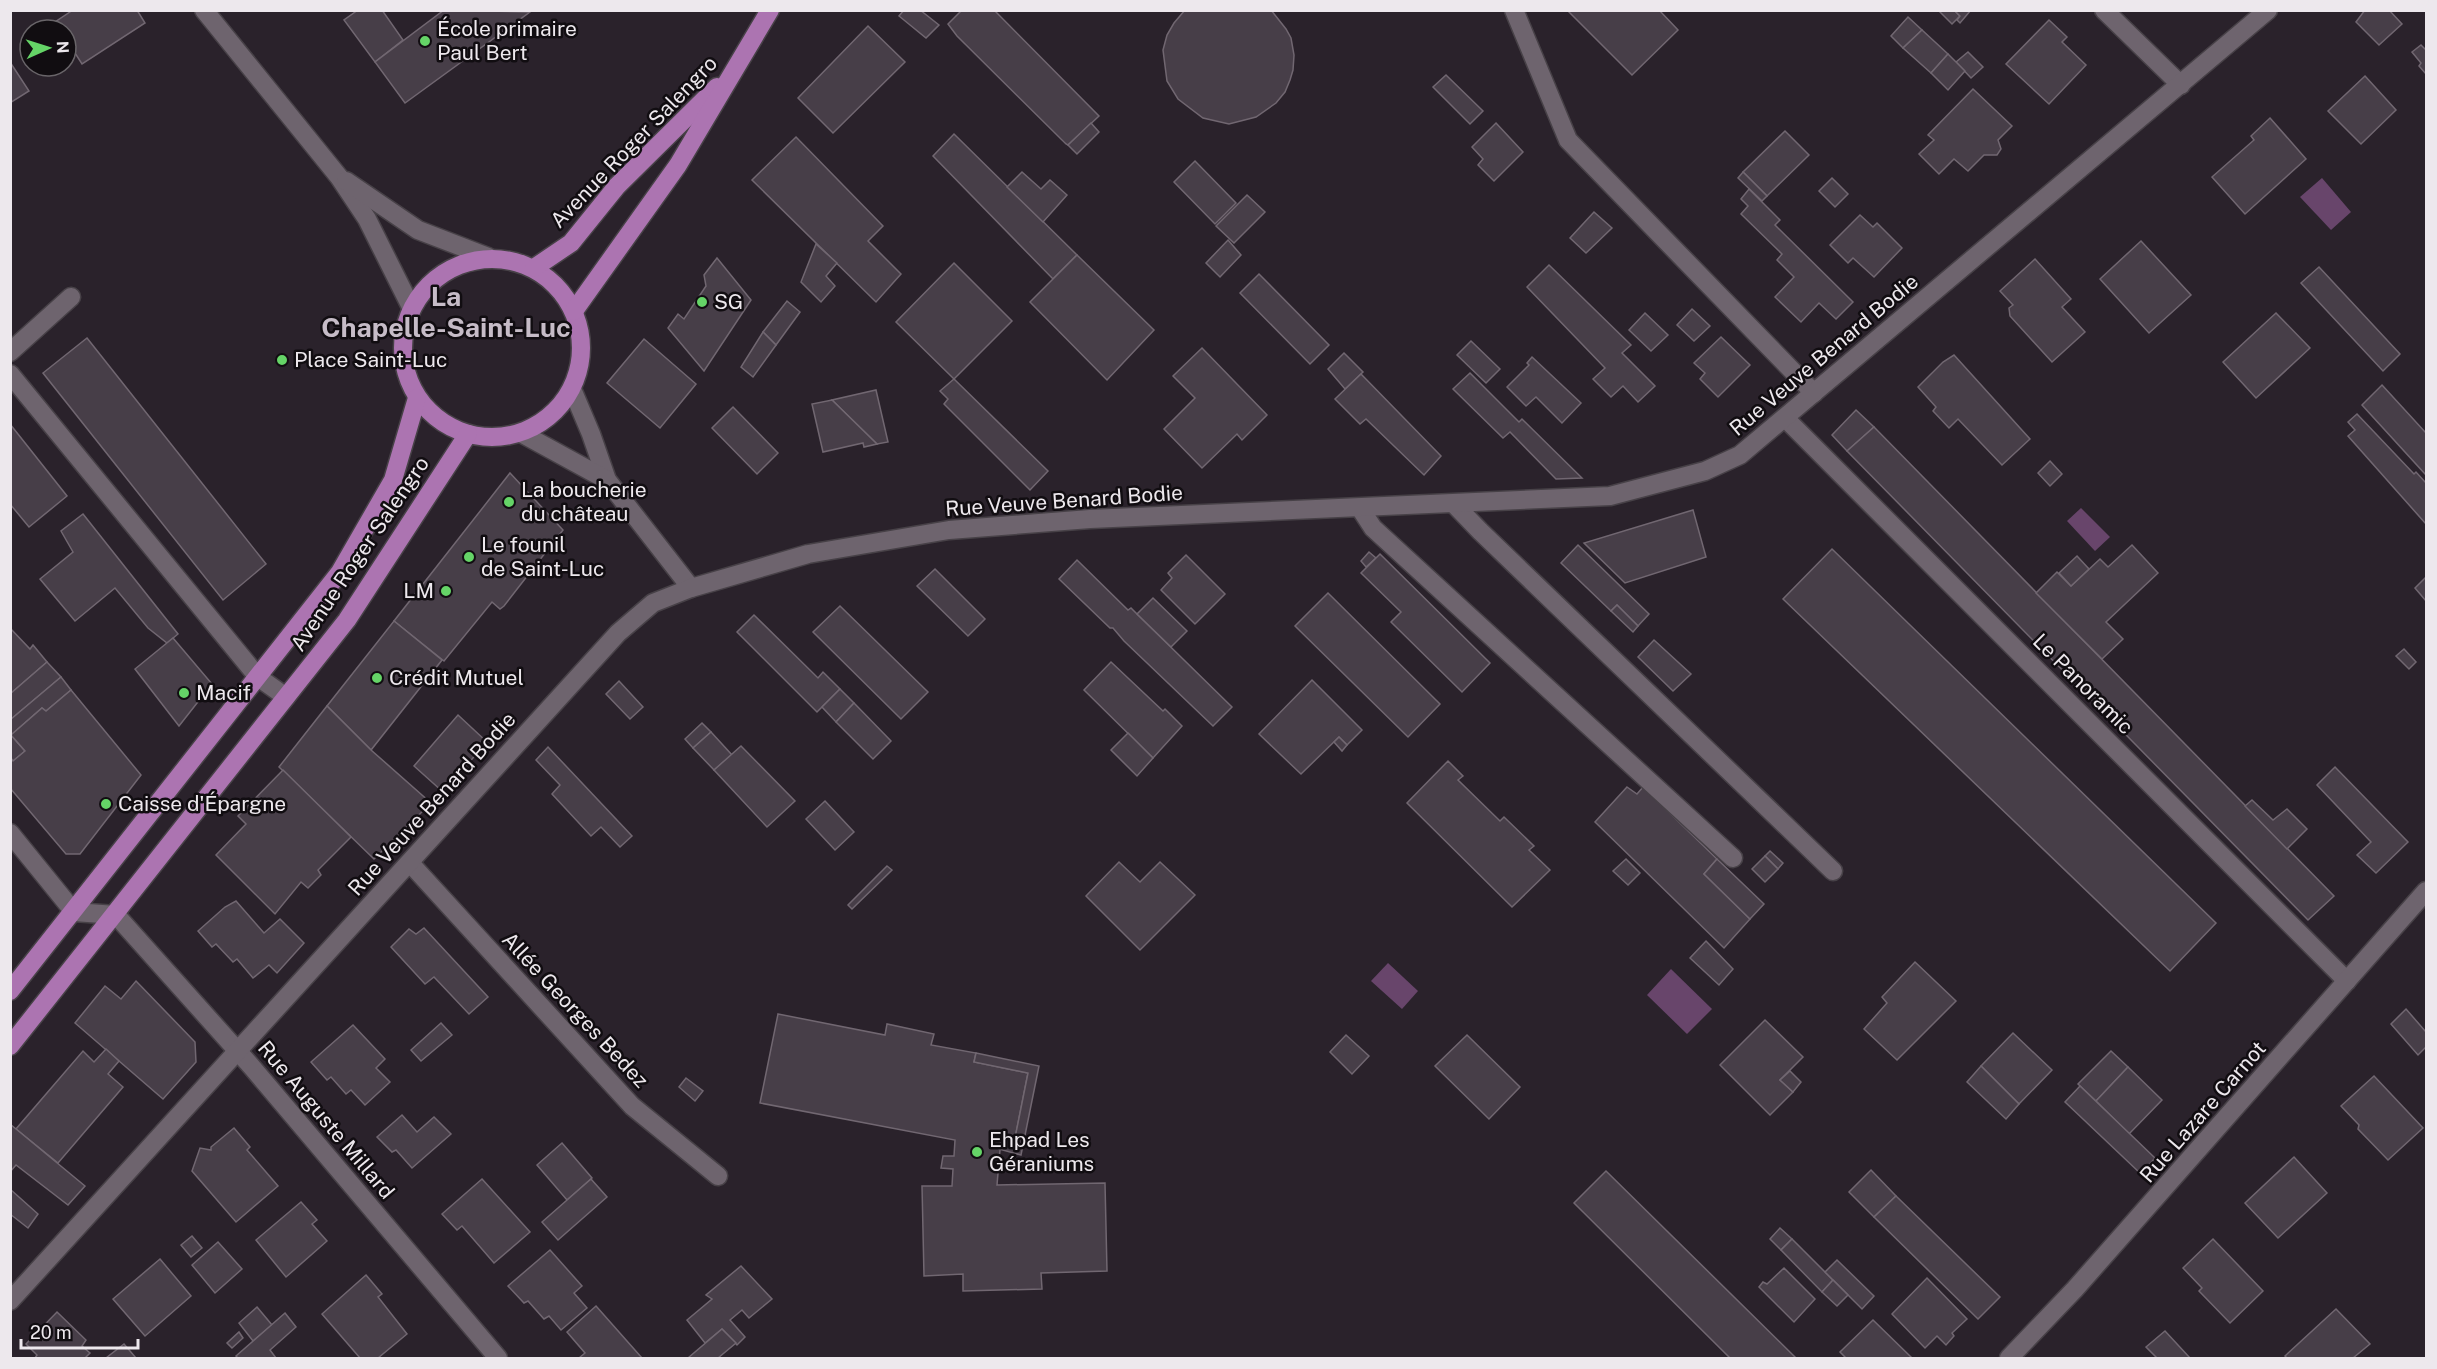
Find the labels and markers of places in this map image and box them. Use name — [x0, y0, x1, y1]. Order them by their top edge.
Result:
place label: École primaire Paul Bert — [437, 16, 577, 65]
marker: École primaire Paul Bert — [418, 34, 432, 48]
place label: SG — [714, 289, 743, 314]
marker: SG — [695, 295, 709, 309]
place label: Place Saint-Luc — [294, 347, 447, 372]
marker: Place Saint-Luc — [275, 353, 289, 367]
place label: La boucherie du château — [521, 477, 647, 526]
marker: La boucherie du château — [502, 495, 516, 509]
place label: Le founil de Saint-Luc — [481, 532, 604, 581]
marker: Le founil de Saint-Luc — [462, 550, 476, 564]
place label: LM — [403, 578, 434, 603]
marker: LM — [439, 584, 453, 598]
place label: Crédit Mutuel — [389, 665, 524, 690]
marker: Crédit Mutuel — [370, 671, 384, 685]
place label: Macif — [196, 680, 251, 705]
marker: Macif — [177, 686, 191, 700]
place label: Caisse d'Épargne — [118, 791, 286, 816]
marker: Caisse d'Épargne — [99, 797, 113, 811]
place label: Ehpad Les Géraniums — [989, 1127, 1094, 1176]
marker: Ehpad Les Géraniums — [970, 1145, 984, 1159]

